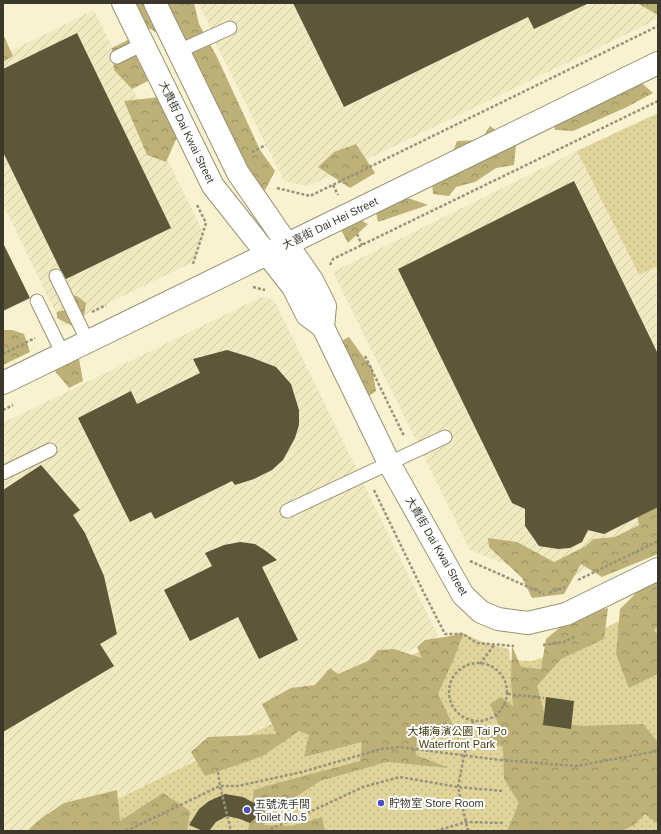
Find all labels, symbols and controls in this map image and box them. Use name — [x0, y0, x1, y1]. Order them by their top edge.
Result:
street label: 大貴街 Dai Kwai Street — [157, 79, 217, 185]
street label: 大喜街 Dai Hei Street — [280, 195, 380, 251]
street label: 大貴街 Dai Kwai Street — [404, 495, 470, 597]
park label: 大埔海濱公園 Tai Po Waterfront Park — [407, 725, 507, 750]
place label: 貯物室 Store Room — [389, 797, 484, 809]
place label: 五號洗手間 Toilet No.5 — [255, 798, 310, 823]
marker: 貯物室 Store Room — [376, 798, 386, 808]
marker: 五號洗手間 Toilet No.5 — [242, 805, 252, 815]

